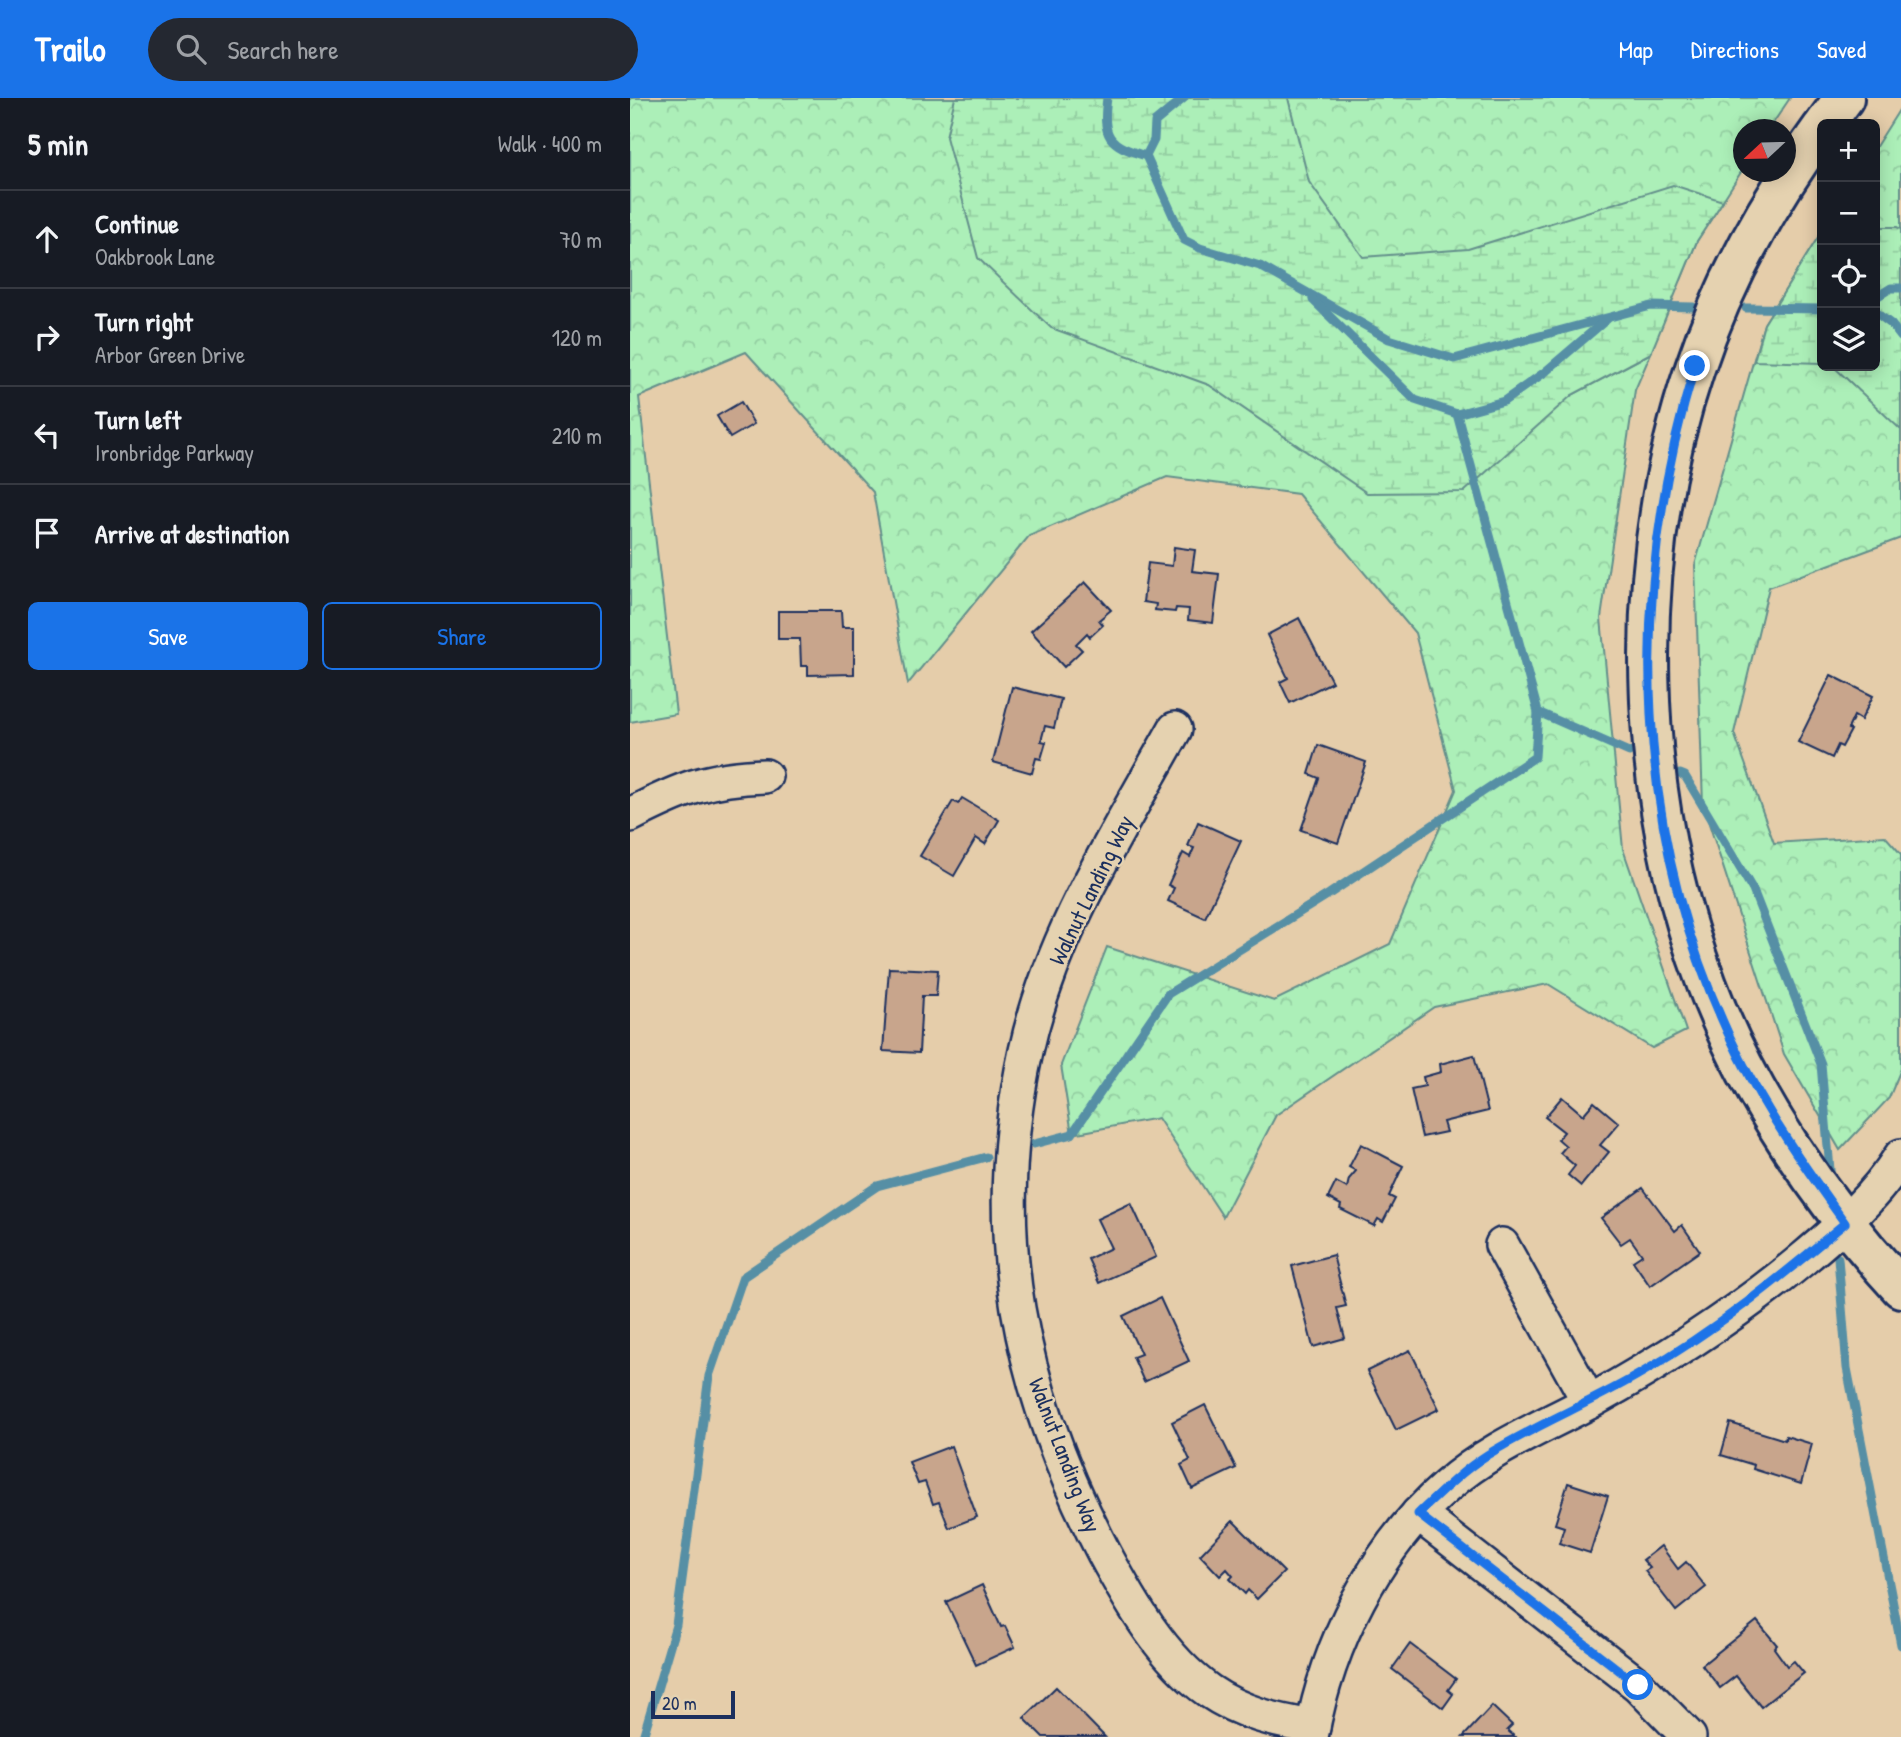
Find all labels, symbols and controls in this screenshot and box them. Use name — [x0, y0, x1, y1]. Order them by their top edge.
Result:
search box — [148, 18, 638, 81]
text: Trailo — [35, 27, 106, 71]
icon: search — [172, 30, 210, 68]
text: Search here — [228, 32, 339, 67]
text: Map — [1619, 33, 1653, 65]
text: Directions — [1691, 33, 1779, 65]
text: Saved — [1817, 33, 1866, 65]
north arrow — [1733, 119, 1796, 182]
map controls — [1817, 119, 1880, 371]
button: + — [1817, 119, 1880, 182]
text: 5 min — [28, 124, 88, 164]
text: Walk · 400 m — [498, 128, 602, 159]
button: − — [1817, 182, 1880, 245]
text: Continue — [95, 206, 179, 241]
icon: ahead — [28, 220, 66, 258]
text: 70 m — [559, 224, 602, 255]
text: Oakbrook Lane — [95, 241, 215, 272]
button: locate — [1817, 245, 1880, 308]
text: Turn right — [95, 304, 193, 339]
button: layers — [1817, 308, 1880, 371]
icon: right — [28, 318, 66, 356]
text: 120 m — [552, 322, 602, 353]
text: Arbor Green Drive — [95, 339, 245, 370]
route end — [1679, 350, 1710, 381]
text: Turn left — [95, 402, 181, 437]
icon: left — [28, 416, 66, 454]
text: 210 m — [552, 420, 602, 451]
text: Ironbridge Parkway — [95, 437, 254, 468]
icon: arrive — [28, 514, 66, 552]
text: Arrive at destination — [95, 516, 290, 551]
button: Save — [28, 602, 308, 670]
button: Share — [322, 602, 602, 670]
street label: Walnut Landing Way — [1041, 809, 1140, 970]
street label: Walnut Landing Way — [1022, 1373, 1109, 1537]
route start — [1622, 1669, 1653, 1700]
scale bar — [651, 1688, 735, 1720]
text: 20 m — [662, 1690, 697, 1716]

